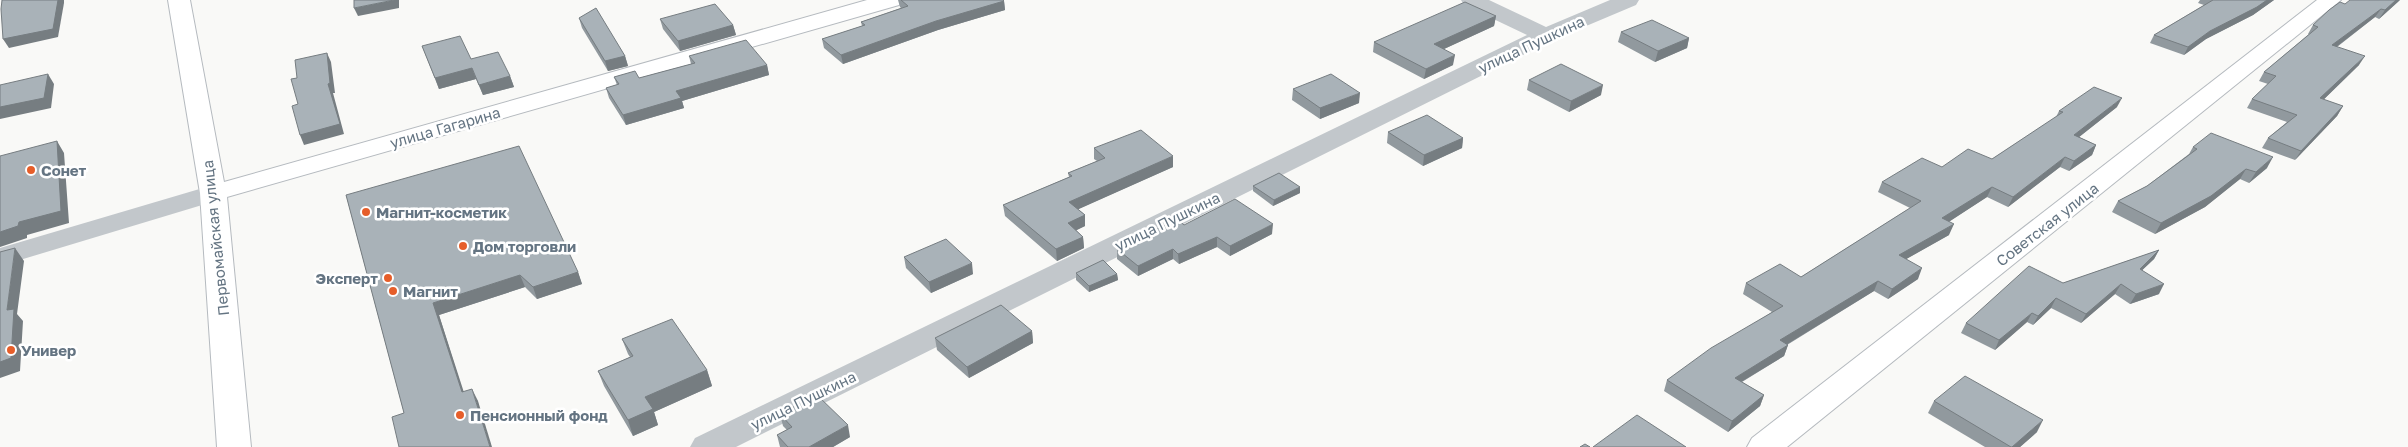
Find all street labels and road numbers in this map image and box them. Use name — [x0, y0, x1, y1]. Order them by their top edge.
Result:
street label: улица Пушкина — [1475, 12, 1587, 76]
street label: улица Гагарина — [388, 103, 502, 151]
street label: Первомайская улица — [198, 159, 232, 317]
street label: Советская улица — [1992, 178, 2102, 270]
street label: улица Пушкина — [1111, 188, 1223, 254]
street label: улица Пушкина — [747, 367, 859, 433]

